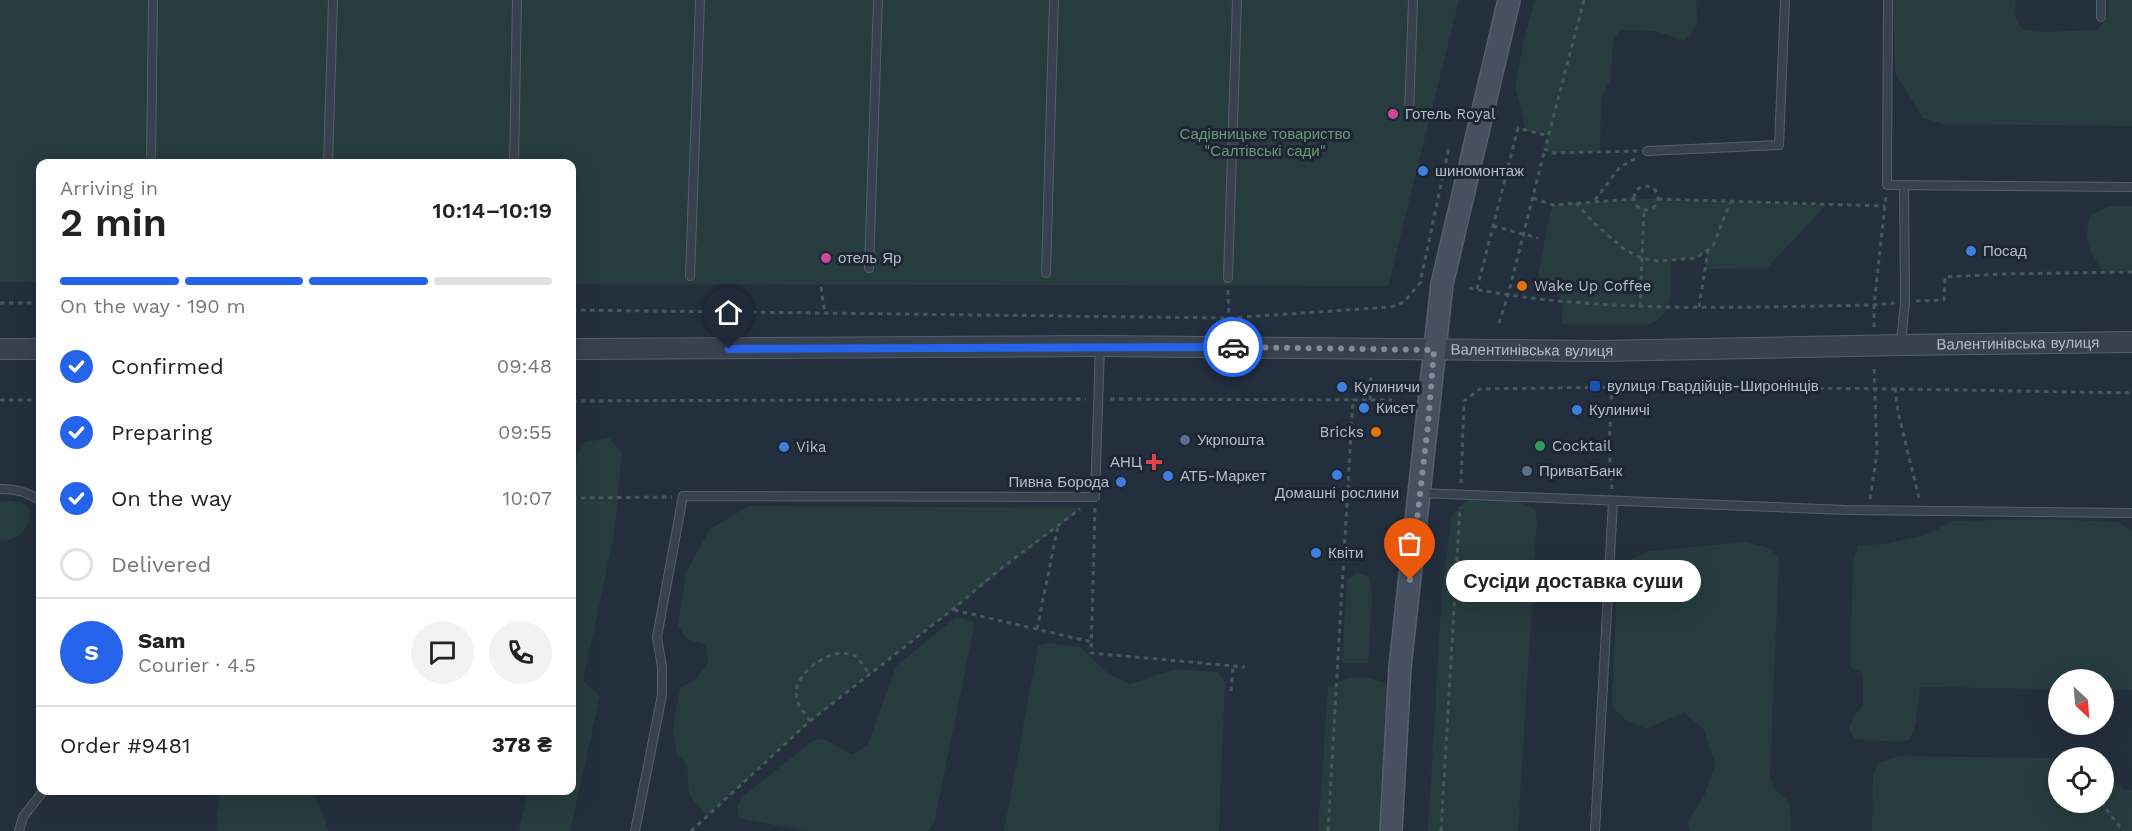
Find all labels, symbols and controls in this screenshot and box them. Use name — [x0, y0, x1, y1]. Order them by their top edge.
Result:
place label: Готель Royal — [1405, 105, 1496, 123]
marker: Готель Royal — [1386, 107, 1400, 121]
park label: Садівницьке товариство "Салтівські сади" — [1179, 125, 1351, 160]
place label: шиномонтаж — [1435, 162, 1524, 180]
marker: шиномонтаж — [1416, 164, 1430, 178]
text: Arriving in — [60, 176, 158, 200]
text: 10:14–10:19 — [433, 198, 552, 223]
text: 2 min — [60, 200, 167, 245]
place label: Посад — [1983, 242, 2027, 260]
marker: Посад — [1964, 244, 1978, 258]
place label: отель Яр — [838, 249, 901, 267]
marker: отель Яр — [819, 251, 833, 265]
place label: Wake Up Coffee — [1534, 277, 1651, 295]
marker: Wake Up Coffee — [1515, 279, 1529, 293]
pin — [703, 287, 754, 349]
text: On the way · 190 m — [60, 294, 246, 318]
icon: home — [712, 296, 745, 329]
courier — [1203, 317, 1263, 377]
icon: car — [1217, 331, 1250, 364]
street label: Валентинівська вулиця — [1936, 333, 2099, 354]
street label: Валентинівська вулиця — [1450, 341, 1614, 360]
icon: check — [60, 350, 93, 383]
text: Confirmed — [111, 354, 224, 379]
text: 09:48 — [497, 354, 552, 378]
place label: вулиця Гвардійців-Широнінців — [1607, 377, 1819, 395]
place label: Кулиничи — [1354, 378, 1420, 396]
marker: вулиця Гвардійців-Широнінців — [1588, 379, 1602, 393]
marker: Кулиничи — [1335, 380, 1349, 394]
place label: Кисет — [1376, 399, 1415, 417]
marker: Кисет — [1357, 401, 1371, 415]
place label: Кулиничі — [1589, 401, 1650, 419]
marker: Кулиничі — [1570, 403, 1584, 417]
icon: check — [60, 416, 93, 449]
text: Preparing — [111, 420, 212, 445]
text: 09:55 — [498, 420, 552, 444]
place label: Bricks — [1319, 423, 1364, 441]
marker: Bricks — [1369, 425, 1383, 439]
place label: Укрпошта — [1197, 431, 1265, 449]
marker: Укрпошта — [1178, 433, 1192, 447]
place label: Cocktail — [1552, 437, 1612, 455]
place label: Vika — [796, 438, 827, 456]
marker: Cocktail — [1533, 439, 1547, 453]
marker: Vika — [777, 440, 791, 454]
place label: АНЦ — [1110, 453, 1142, 471]
marker: АНЦ — [1147, 455, 1161, 469]
place label: ПриватБанк — [1539, 462, 1623, 480]
marker: ПриватБанк — [1520, 464, 1534, 478]
place label: АТБ-Маркет — [1180, 467, 1266, 485]
marker: Домашні рослини — [1330, 468, 1344, 482]
marker: АТБ-Маркет — [1161, 469, 1175, 483]
place label: Пивна Борода — [1008, 473, 1110, 491]
marker: Пивна Борода — [1114, 475, 1128, 489]
icon: check — [60, 482, 93, 515]
place label: Домашні рослини — [1275, 484, 1399, 502]
text: On the way — [111, 486, 232, 511]
text: 10:07 — [503, 486, 552, 510]
pin — [1384, 518, 1435, 580]
icon: bag — [1393, 527, 1426, 560]
place label: Квіти — [1328, 544, 1363, 562]
marker: Квіти — [1309, 546, 1323, 560]
text: Delivered — [111, 552, 211, 577]
callout: Сусіди доставка суши — [1446, 559, 1701, 601]
text: Сусіди доставка суши — [1463, 569, 1684, 593]
button: chat — [411, 621, 474, 684]
button: phone — [489, 621, 552, 684]
text: Sam — [138, 628, 186, 653]
text: S — [84, 640, 99, 665]
text: Courier · 4.5 — [138, 653, 256, 677]
north arrow — [2048, 669, 2114, 735]
map controls — [2048, 669, 2114, 813]
text: 378 ₴ — [492, 732, 552, 757]
text: Order #9481 — [60, 733, 191, 758]
button: locate — [2048, 747, 2114, 813]

